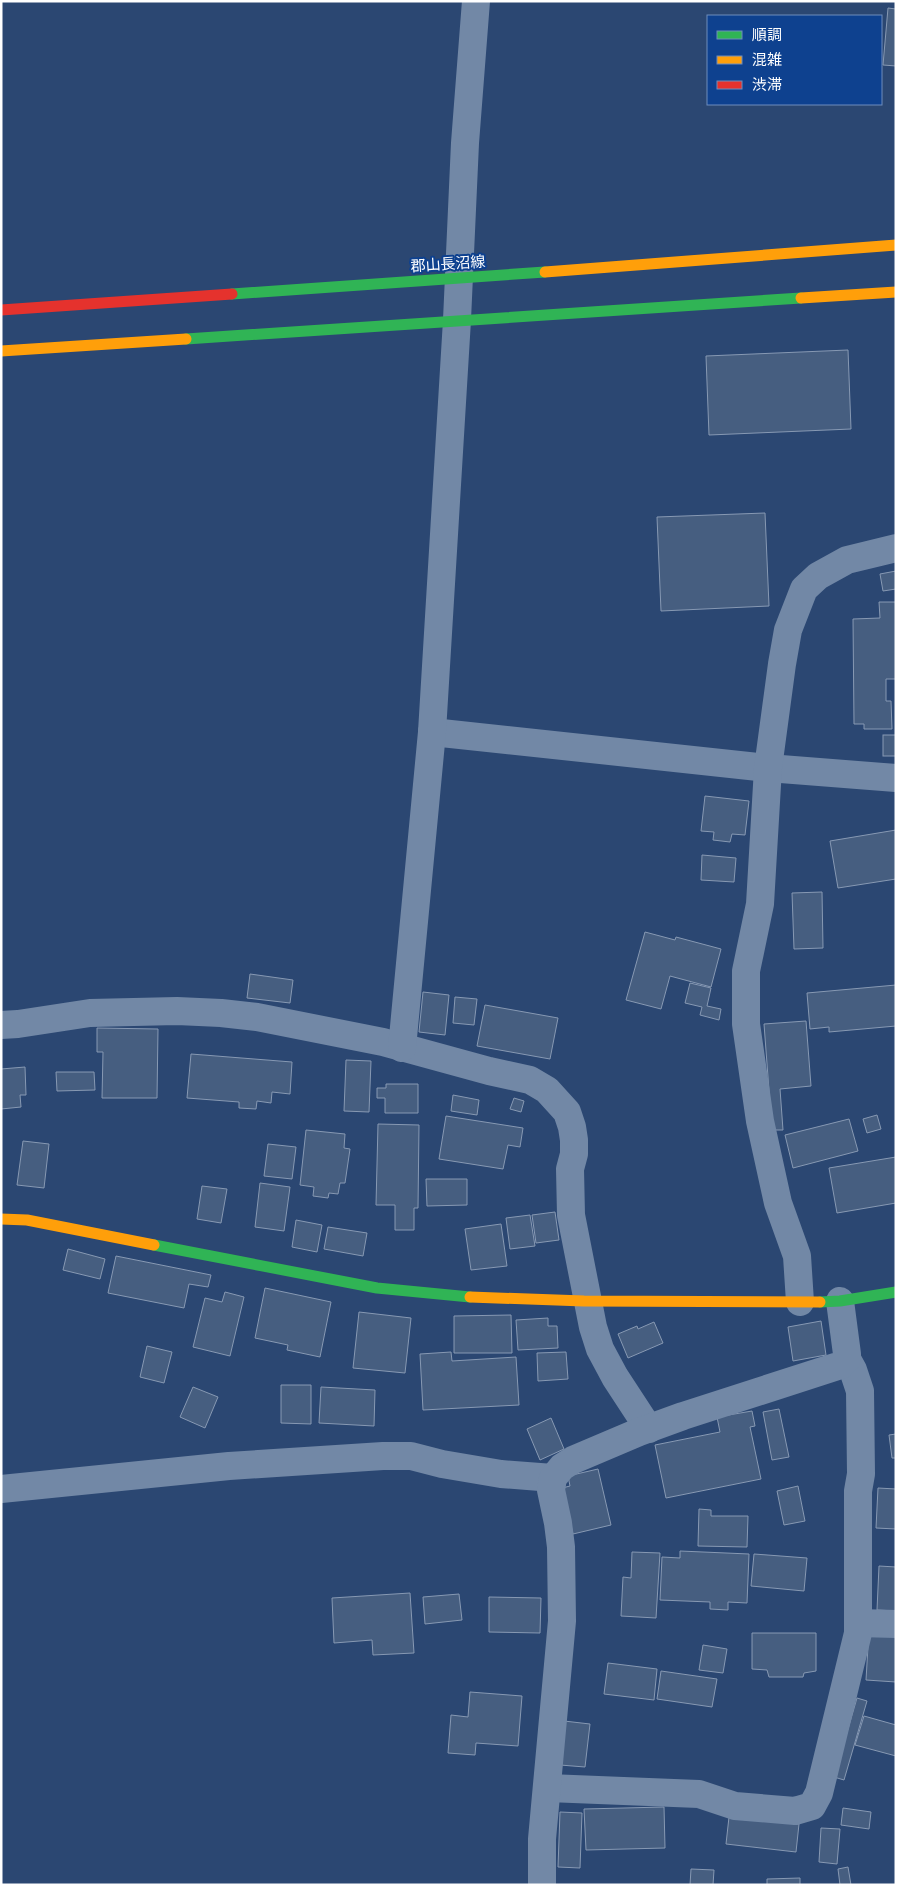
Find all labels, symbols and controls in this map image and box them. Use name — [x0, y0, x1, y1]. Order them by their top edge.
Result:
legend — [707, 15, 882, 105]
text: 順調 — [752, 26, 782, 44]
text: 混雑 — [752, 51, 782, 69]
text: 渋滞 — [752, 76, 782, 94]
street label: 郡山長沼線 — [410, 252, 486, 276]

